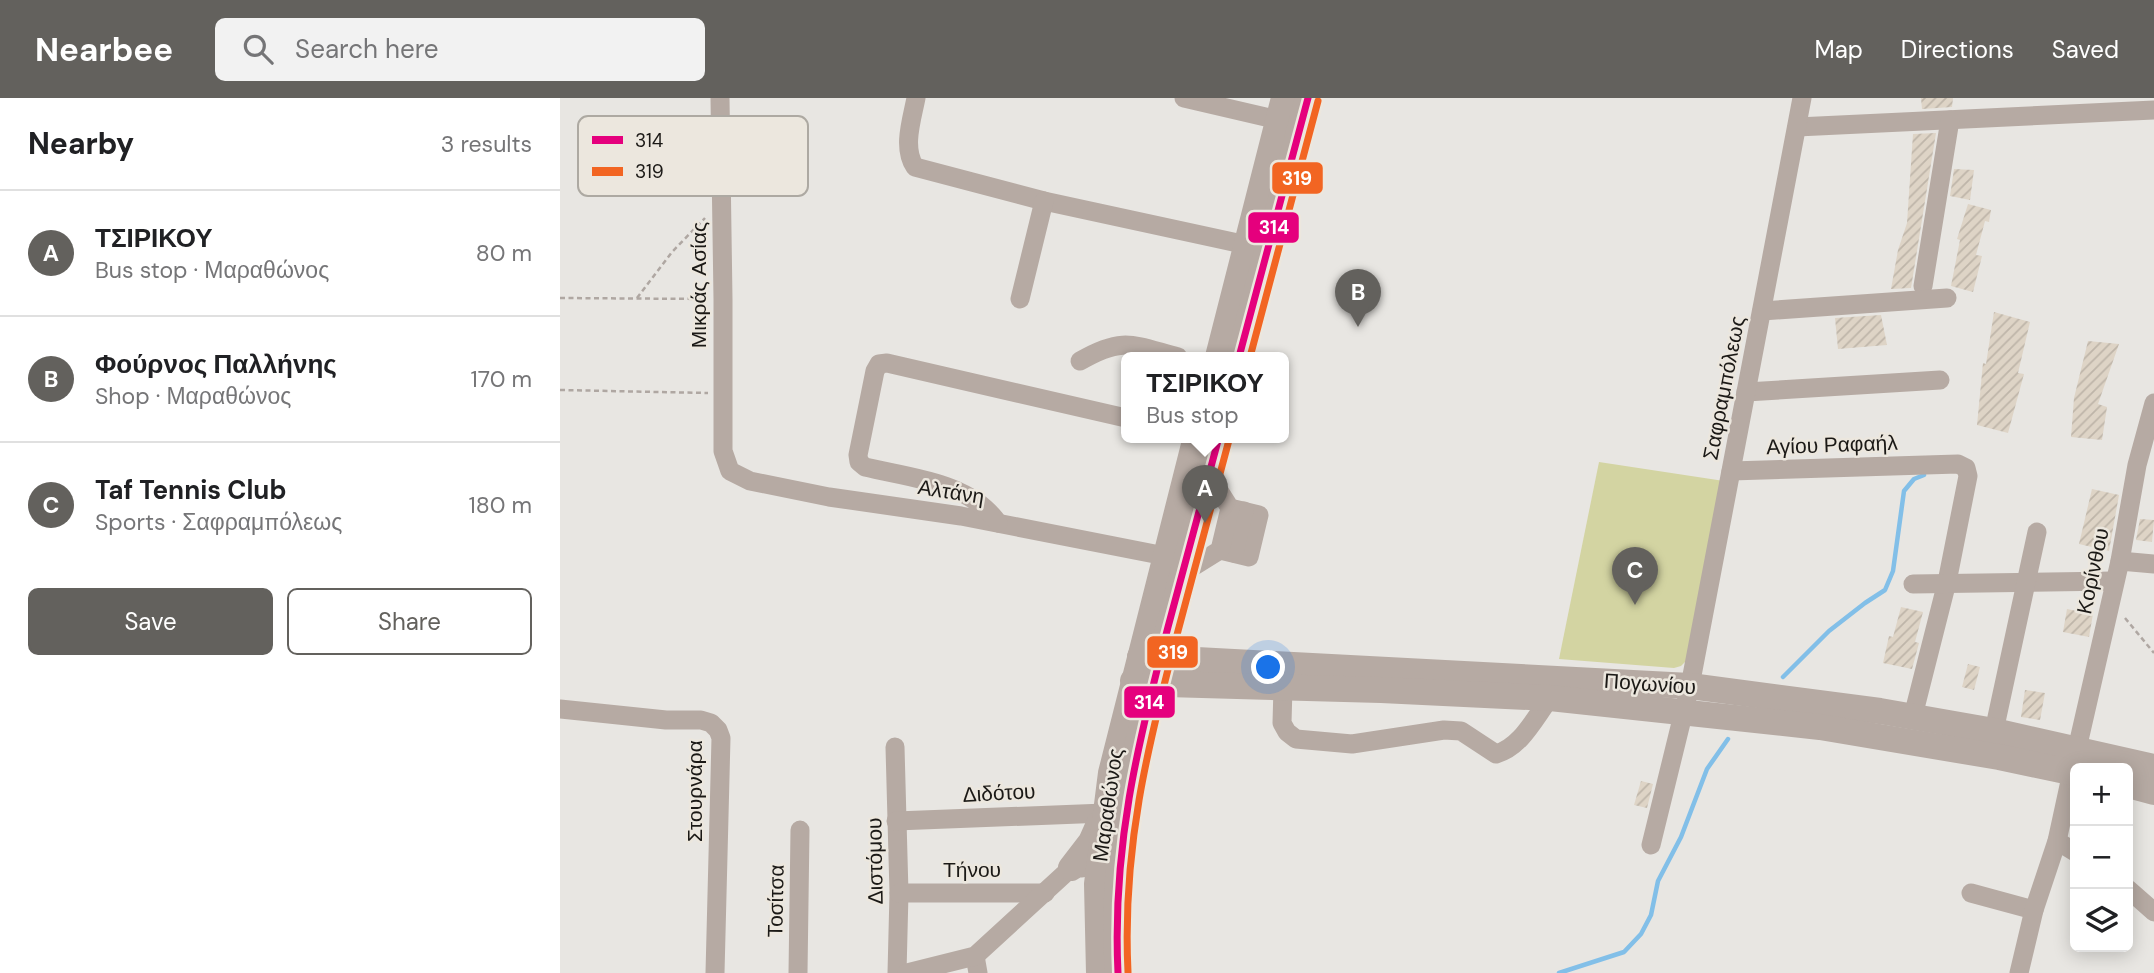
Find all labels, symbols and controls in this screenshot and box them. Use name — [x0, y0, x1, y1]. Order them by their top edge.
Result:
search box — [215, 18, 705, 81]
text: Nearbee — [35, 28, 173, 71]
icon: search — [239, 30, 277, 68]
text: Search here — [295, 32, 439, 66]
text: Map — [1815, 34, 1863, 65]
text: Directions — [1901, 34, 2014, 65]
text: Saved — [2052, 34, 2119, 65]
legend — [578, 116, 808, 196]
text: Nearby — [28, 124, 134, 163]
text: 314 — [635, 128, 663, 153]
text: 3 results — [441, 129, 532, 159]
text: 319 — [635, 159, 664, 184]
line badge: 319 — [1271, 161, 1324, 195]
text: 319 — [1282, 166, 1312, 191]
line badge: 314 — [1247, 211, 1300, 244]
text: 314 — [1259, 215, 1289, 240]
text: ΤΣΙΡΙΚΟΥ — [95, 221, 213, 255]
street label: Μικράς Ασίας — [685, 222, 713, 348]
text: A — [43, 238, 59, 268]
text: 80 m — [476, 238, 532, 268]
text: Bus stop · Μαραθώνος — [95, 255, 329, 285]
pin: B — [1335, 269, 1381, 327]
street label: Σαφραμπόλεως — [1696, 314, 1752, 462]
text: Φούρνος Παλλήνης — [95, 347, 337, 381]
popup — [1121, 352, 1289, 443]
text: B — [44, 364, 58, 394]
text: 170 m — [471, 364, 532, 394]
text: ΤΣΙΡΙΚΟΥ — [1146, 366, 1264, 400]
text: Shop · Μαραθώνος — [95, 381, 291, 411]
text: Bus stop — [1146, 400, 1239, 430]
street label: Αγίου Ραφαήλ — [1766, 429, 1899, 461]
pin: A — [1182, 465, 1228, 523]
text: Taf Tennis Club — [95, 473, 286, 507]
street label: Αλτάνη — [916, 473, 986, 511]
text: C — [43, 490, 59, 520]
text: 180 m — [468, 490, 532, 520]
text: Sports · Σαφραμπόλεως — [95, 507, 342, 537]
street label: Κορίνθου — [2070, 525, 2116, 617]
pin: C — [1612, 547, 1658, 605]
button: Save — [28, 588, 273, 655]
button: Share — [287, 588, 532, 655]
line badge: 319 — [1146, 635, 1199, 669]
text: 319 — [1158, 640, 1188, 665]
your location — [1251, 650, 1285, 684]
street label: Πογωνίου — [1603, 667, 1697, 701]
line badge: 314 — [1123, 685, 1176, 719]
text: 314 — [1134, 690, 1164, 715]
street label: Στουρνάρα — [681, 740, 709, 842]
street label: Μαραθώνος — [1086, 747, 1130, 863]
map controls — [2070, 763, 2133, 952]
button: + — [2070, 763, 2133, 826]
street label: Διδότου — [962, 777, 1036, 809]
street label: Διστόμου — [860, 817, 890, 905]
button: − — [2070, 826, 2133, 889]
street label: Τήνου — [943, 856, 1001, 884]
street label: Τοσίτσα — [761, 864, 791, 938]
button: layers — [2070, 889, 2133, 952]

